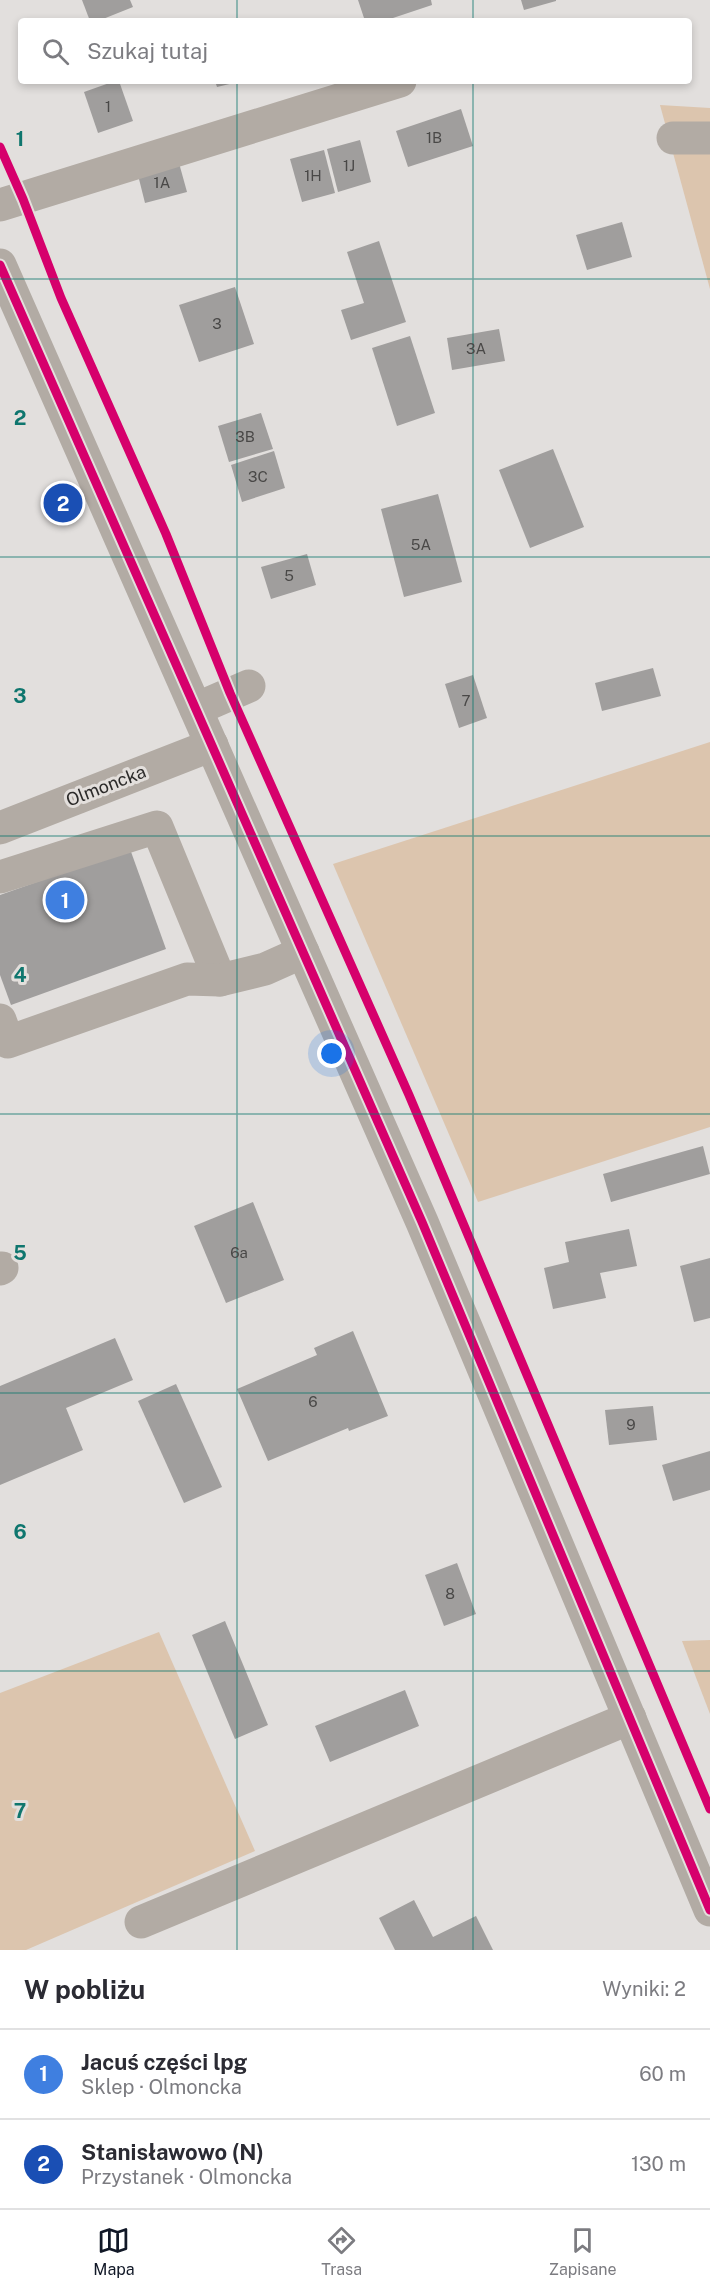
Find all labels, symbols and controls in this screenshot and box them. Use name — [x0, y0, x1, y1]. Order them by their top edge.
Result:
search box — [18, 18, 692, 84]
icon: search — [39, 35, 72, 68]
text: Szukaj tutaj — [87, 38, 208, 64]
house number: 1 — [105, 98, 111, 115]
text: 1 — [16, 127, 24, 151]
house number: 1B — [426, 129, 442, 146]
house number: 1J — [343, 157, 355, 174]
house number: 1H — [304, 167, 322, 184]
house number: 1A — [154, 174, 171, 191]
house number: 3 — [212, 315, 222, 332]
house number: 3A — [466, 340, 486, 357]
text: 2 — [14, 406, 26, 430]
house number: 3B — [235, 428, 255, 445]
house number: 3C — [248, 468, 268, 485]
pin: 2 — [44, 480, 82, 526]
house number: 5A — [411, 536, 431, 553]
house number: 5 — [284, 567, 294, 584]
text: 3 — [13, 684, 27, 708]
house number: 7 — [461, 692, 471, 709]
street label: Olmoncka — [63, 761, 149, 810]
pin: 1 — [46, 878, 84, 922]
text: 4 — [13, 963, 27, 987]
your location — [317, 1039, 346, 1068]
text: 5 — [13, 1241, 27, 1265]
house number: 6a — [230, 1244, 248, 1261]
house number: 6 — [308, 1393, 318, 1410]
house number: 9 — [626, 1416, 636, 1433]
text: 6 — [13, 1520, 27, 1544]
house number: 8 — [445, 1585, 455, 1602]
text: 7 — [14, 1799, 26, 1823]
text: W pobliżu — [24, 1974, 145, 2005]
text: Wyniki: 2 — [602, 1977, 686, 2001]
text: Jacuś części lpg — [81, 2049, 247, 2075]
text: 1 — [39, 2062, 48, 2086]
text: 60 m — [639, 2062, 686, 2086]
text: Sklep · Olmoncka — [81, 2075, 242, 2099]
text: Stanisławowo (N) — [81, 2139, 264, 2165]
text: 2 — [37, 2152, 50, 2176]
text: 130 m — [631, 2152, 686, 2176]
text: Przystanek · Olmoncka — [81, 2165, 292, 2189]
tab: Mapa — [93, 2224, 135, 2279]
tab: Trasa — [321, 2224, 362, 2279]
tab: Zapisane — [549, 2224, 617, 2279]

